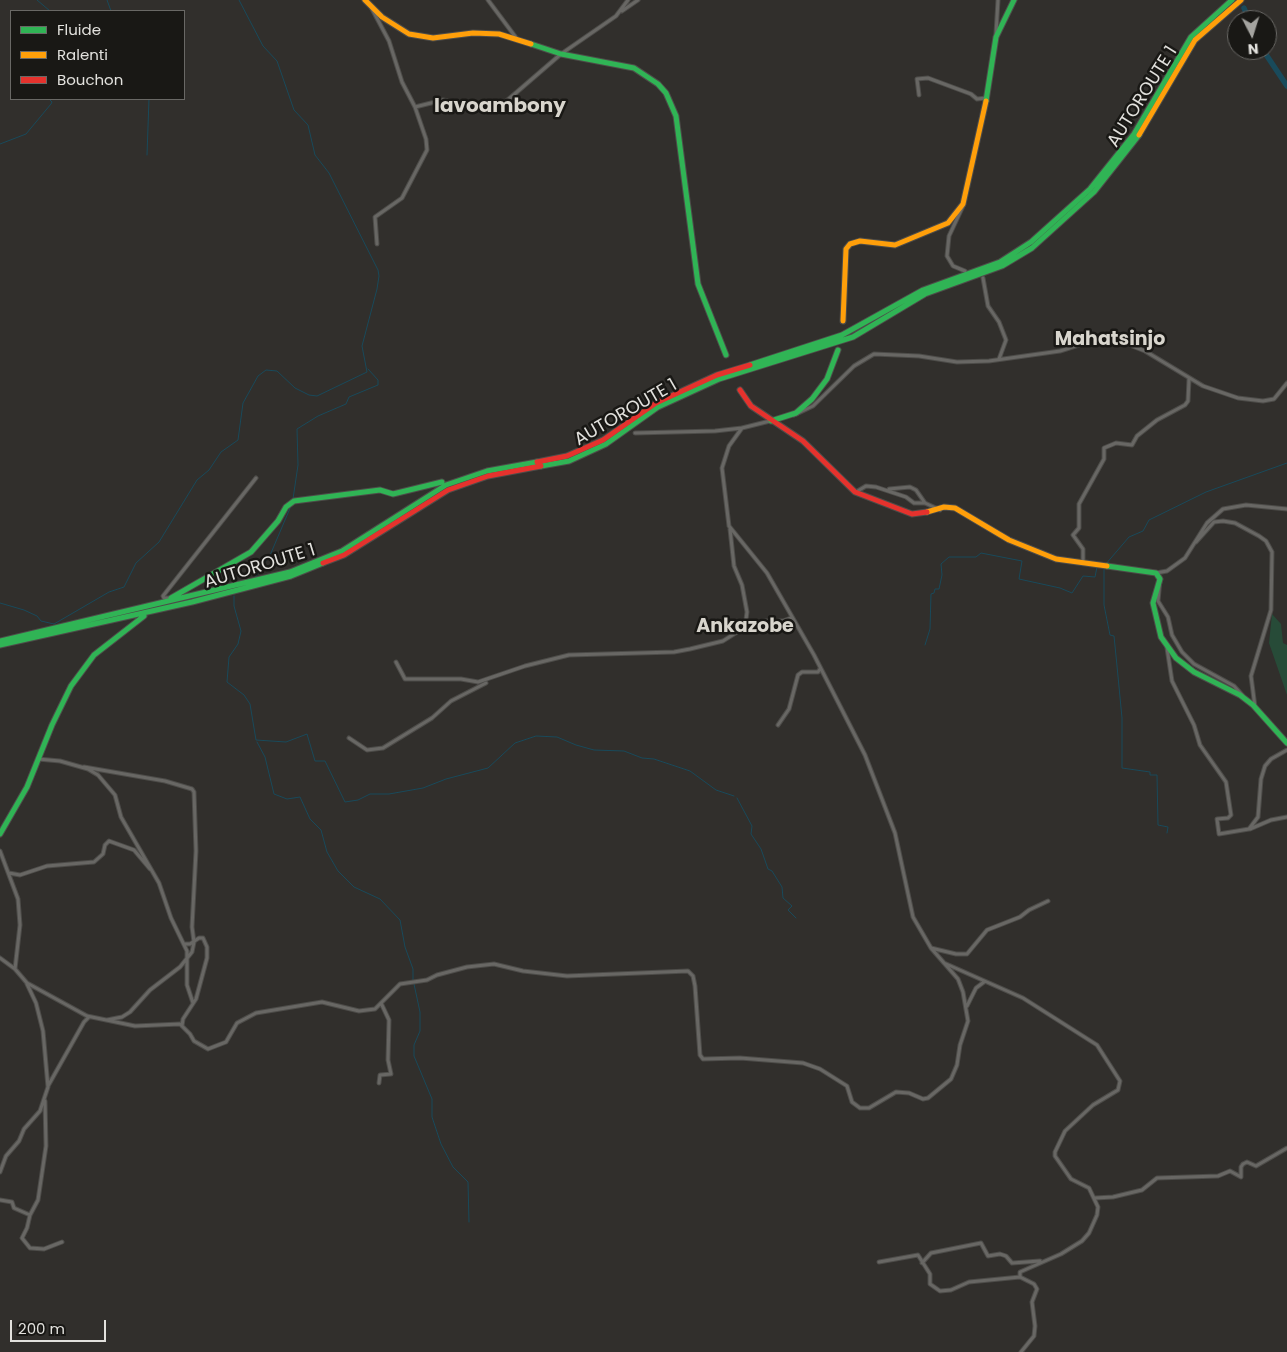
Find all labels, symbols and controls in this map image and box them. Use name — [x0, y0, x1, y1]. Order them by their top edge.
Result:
legend — [10, 10, 185, 100]
north arrow — [1227, 10, 1277, 60]
text: Fluide — [57, 19, 101, 40]
text: N — [1247, 39, 1259, 59]
street label: AUTOROUTE 1 — [1103, 43, 1183, 151]
text: Ralenti — [57, 44, 108, 65]
text: Bouchon — [57, 69, 123, 90]
district label: Iavoambony — [434, 95, 566, 119]
district label: Mahatsinjo — [1055, 329, 1165, 351]
street label: AUTOROUTE 1 — [571, 375, 681, 451]
street label: AUTOROUTE 1 — [202, 540, 318, 594]
district label: Ankazobe — [696, 616, 794, 638]
scale bar — [12, 1310, 109, 1342]
text: 200 m — [18, 1318, 65, 1339]

